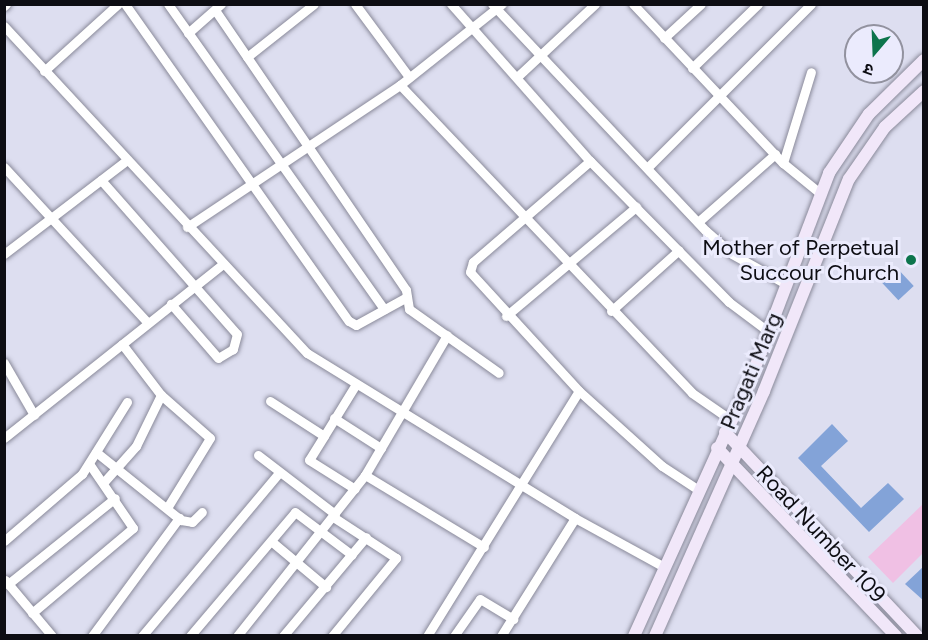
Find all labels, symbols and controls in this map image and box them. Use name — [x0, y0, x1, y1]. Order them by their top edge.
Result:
north arrow — [844, 24, 904, 84]
text: उ — [861, 59, 876, 80]
place label: Mother of Perpetual Succour Church — [702, 234, 899, 286]
marker: Mother of Perpetual Succour Church — [904, 253, 918, 267]
street label: Pragati Marg — [715, 309, 787, 433]
street label: Road Number 109 — [751, 460, 891, 608]

